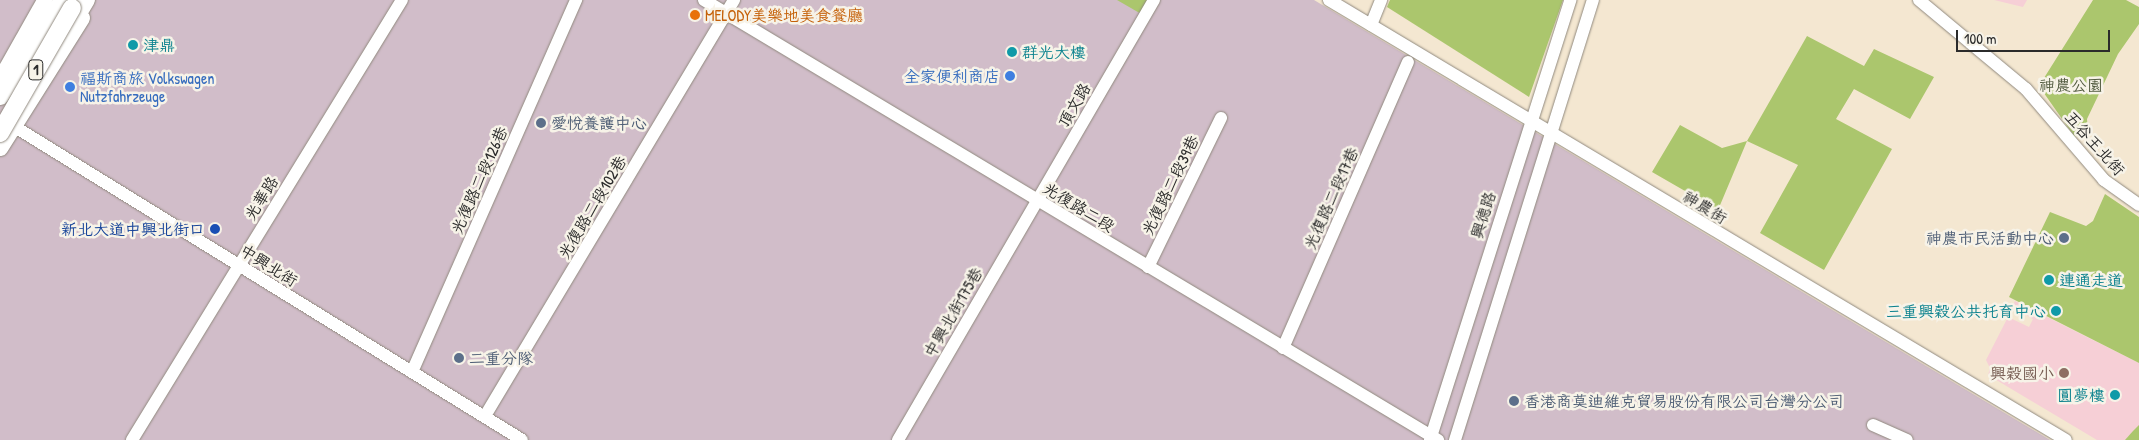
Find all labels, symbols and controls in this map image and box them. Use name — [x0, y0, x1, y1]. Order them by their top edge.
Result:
place label: MELODY美樂地美食餐廳 — [705, 5, 863, 25]
marker: MELODY美樂地美食餐廳 — [689, 9, 701, 21]
scale bar — [1959, 20, 2113, 52]
text: 100 m — [1964, 28, 1997, 49]
place label: 津鼎 — [143, 35, 175, 55]
marker: 津鼎 — [127, 39, 139, 51]
place label: 群光大樓 — [1022, 42, 1086, 62]
marker: 群光大樓 — [1006, 46, 1018, 58]
road number: 1 — [27, 58, 45, 82]
place label: 全家便利商店 — [904, 66, 1000, 86]
place label: 福斯商旅 Volkswagen Nutzfahrzeuge — [80, 68, 215, 106]
marker: 全家便利商店 — [1004, 70, 1016, 82]
park label: 神農公園 — [2039, 75, 2103, 95]
street label: 頂文路 — [1054, 79, 1094, 131]
marker: 福斯商旅 Volkswagen Nutzfahrzeuge — [64, 81, 76, 93]
street label: 五谷王北街 — [2061, 107, 2129, 179]
place label: 愛悅養護中心 — [551, 113, 647, 133]
marker: 愛悅養護中心 — [535, 117, 547, 129]
street label: 光復路二段126巷 — [447, 123, 511, 237]
street label: 光復路二段39巷 — [1137, 132, 1203, 238]
street label: 光復路二段17巷 — [1300, 144, 1362, 252]
street label: 光復路二段102巷 — [554, 152, 630, 262]
street label: 光華路 — [240, 173, 282, 223]
street label: 光復路二段 — [1040, 178, 1118, 236]
street label: 神農街 — [1679, 186, 1731, 228]
street label: 興德路 — [1467, 189, 1499, 241]
place label: 新北大道中興北街口 — [61, 219, 205, 239]
marker: 新北大道中興北街口 — [209, 223, 221, 235]
place label: 神農市民活動中心 — [1926, 228, 2054, 248]
marker: 神農市民活動中心 — [2058, 232, 2070, 244]
street label: 中興北街 — [237, 240, 301, 290]
street label: 中興北街175巷 — [920, 264, 986, 360]
place label: 連通走道 — [2059, 270, 2123, 290]
marker: 連通走道 — [2043, 274, 2055, 286]
place label: 三重興穀公共托育中心 — [1886, 301, 2046, 321]
marker: 三重興穀公共托育中心 — [2050, 305, 2062, 317]
place label: 二重分隊 — [469, 348, 533, 368]
marker: 二重分隊 — [453, 352, 465, 364]
place label: 興穀國小 — [1990, 363, 2054, 383]
marker: 興穀國小 — [2058, 367, 2070, 379]
place label: 圓夢樓 — [2057, 385, 2105, 405]
marker: 圓夢樓 — [2109, 389, 2121, 401]
place label: 香港商莫迪維克貿易股份有限公司台灣分公司 — [1524, 391, 1844, 411]
marker: 香港商莫迪維克貿易股份有限公司台灣分公司 — [1508, 395, 1520, 407]

